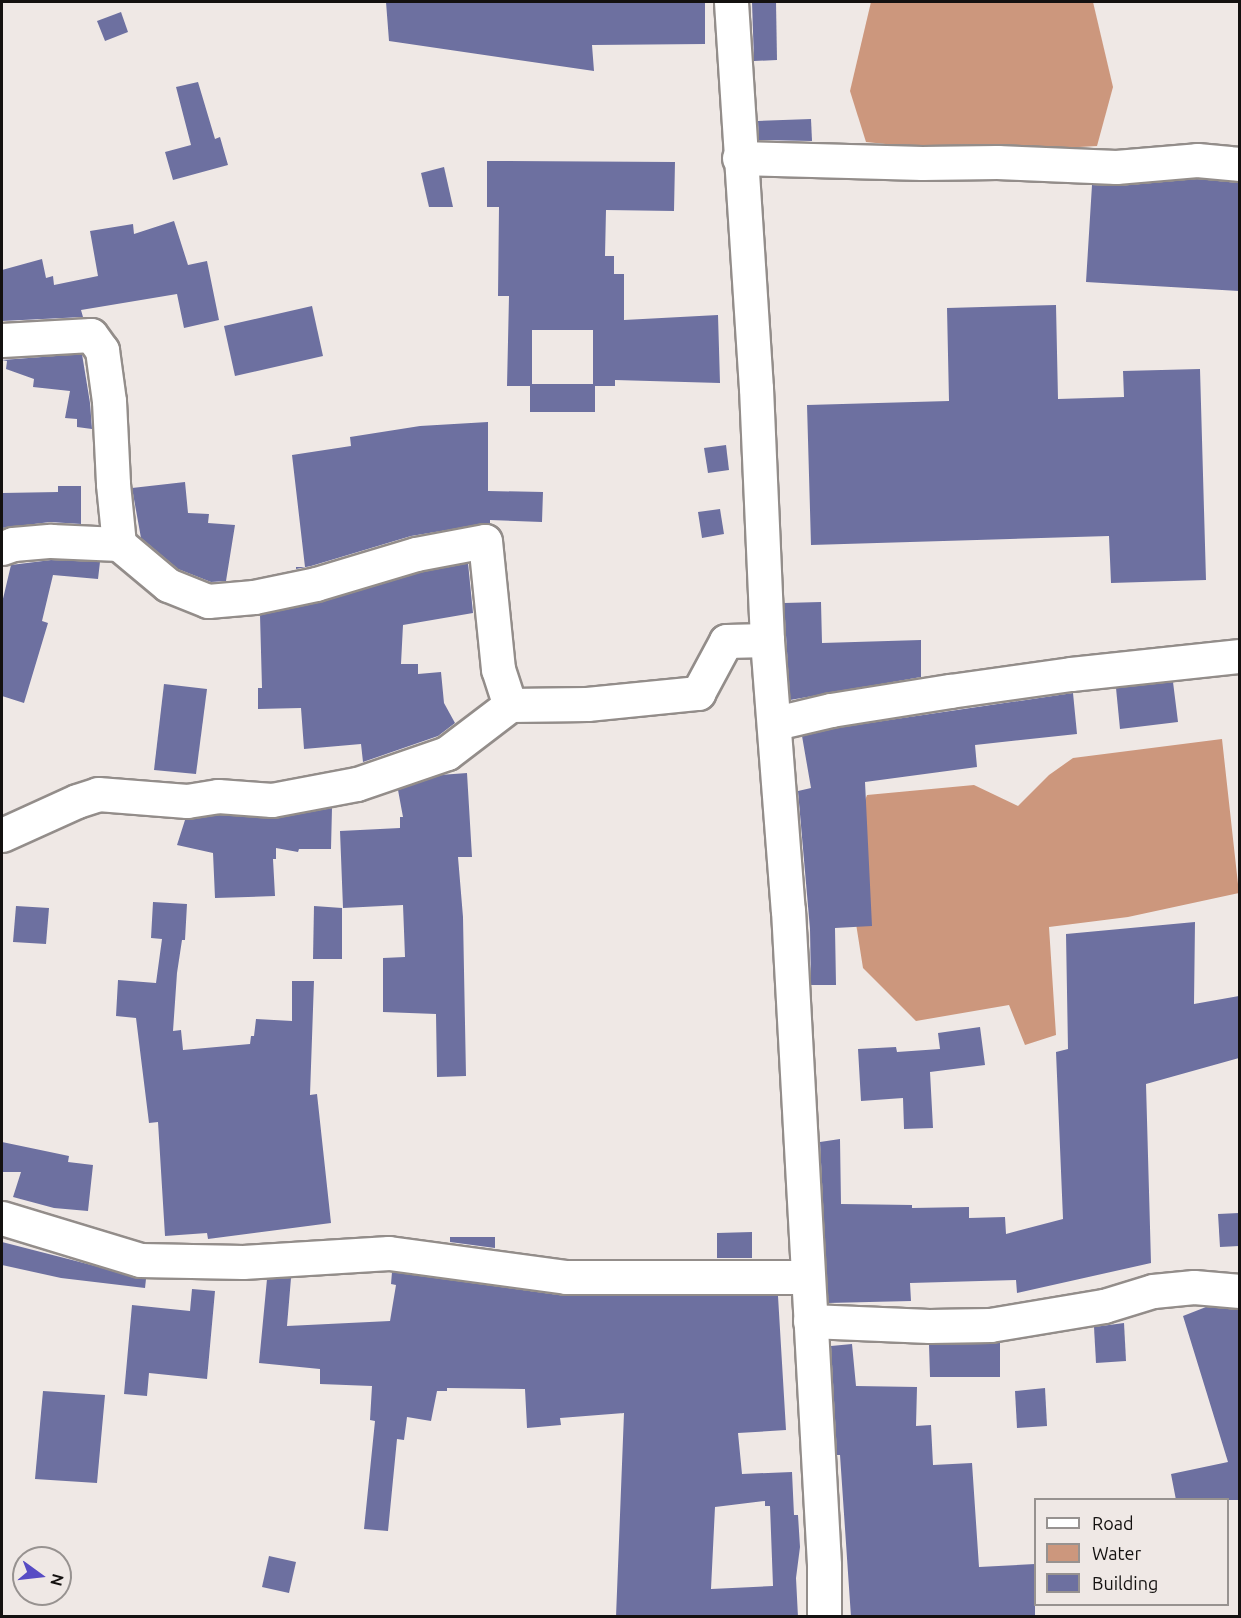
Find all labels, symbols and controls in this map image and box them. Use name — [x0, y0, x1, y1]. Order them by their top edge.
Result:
legend — [1034, 1498, 1229, 1606]
text: Road — [1092, 1513, 1134, 1533]
text: Water — [1092, 1543, 1141, 1563]
north arrow — [12, 1546, 72, 1606]
text: N — [47, 1572, 68, 1588]
text: Building — [1092, 1573, 1158, 1593]

